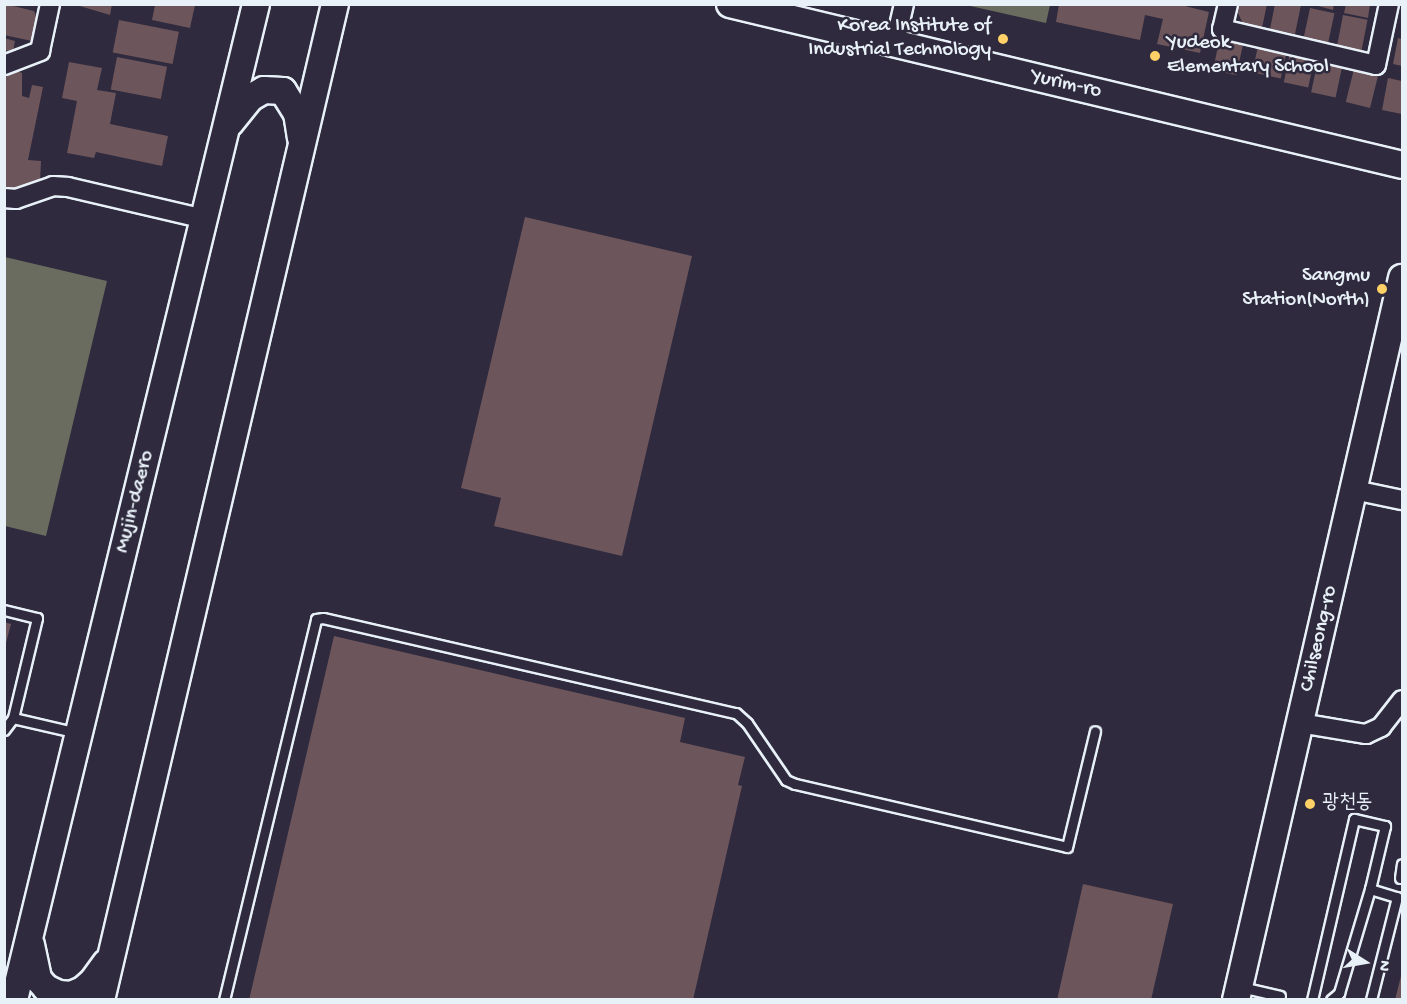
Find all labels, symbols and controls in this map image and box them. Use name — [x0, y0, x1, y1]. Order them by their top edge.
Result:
place label: Korea Institute of Industrial Technology — [808, 14, 991, 64]
place label: Yudeok Elementary School — [1167, 31, 1329, 81]
marker: Korea Institute of Industrial Technology — [996, 32, 1010, 46]
marker: Yudeok Elementary School — [1148, 49, 1162, 63]
street label: Yurim-ro — [1028, 65, 1104, 105]
place label: Sangmu Station(North) — [1242, 264, 1370, 314]
marker: Sangmu Station(North) — [1375, 282, 1389, 296]
street label: Mujin-daero — [111, 448, 161, 556]
street label: Chilseong-ro — [1296, 583, 1344, 695]
place label: 광천동 — [1322, 791, 1373, 817]
marker: 광천동 — [1303, 797, 1317, 811]
north arrow — [1335, 932, 1395, 992]
text: N — [1373, 959, 1393, 972]

